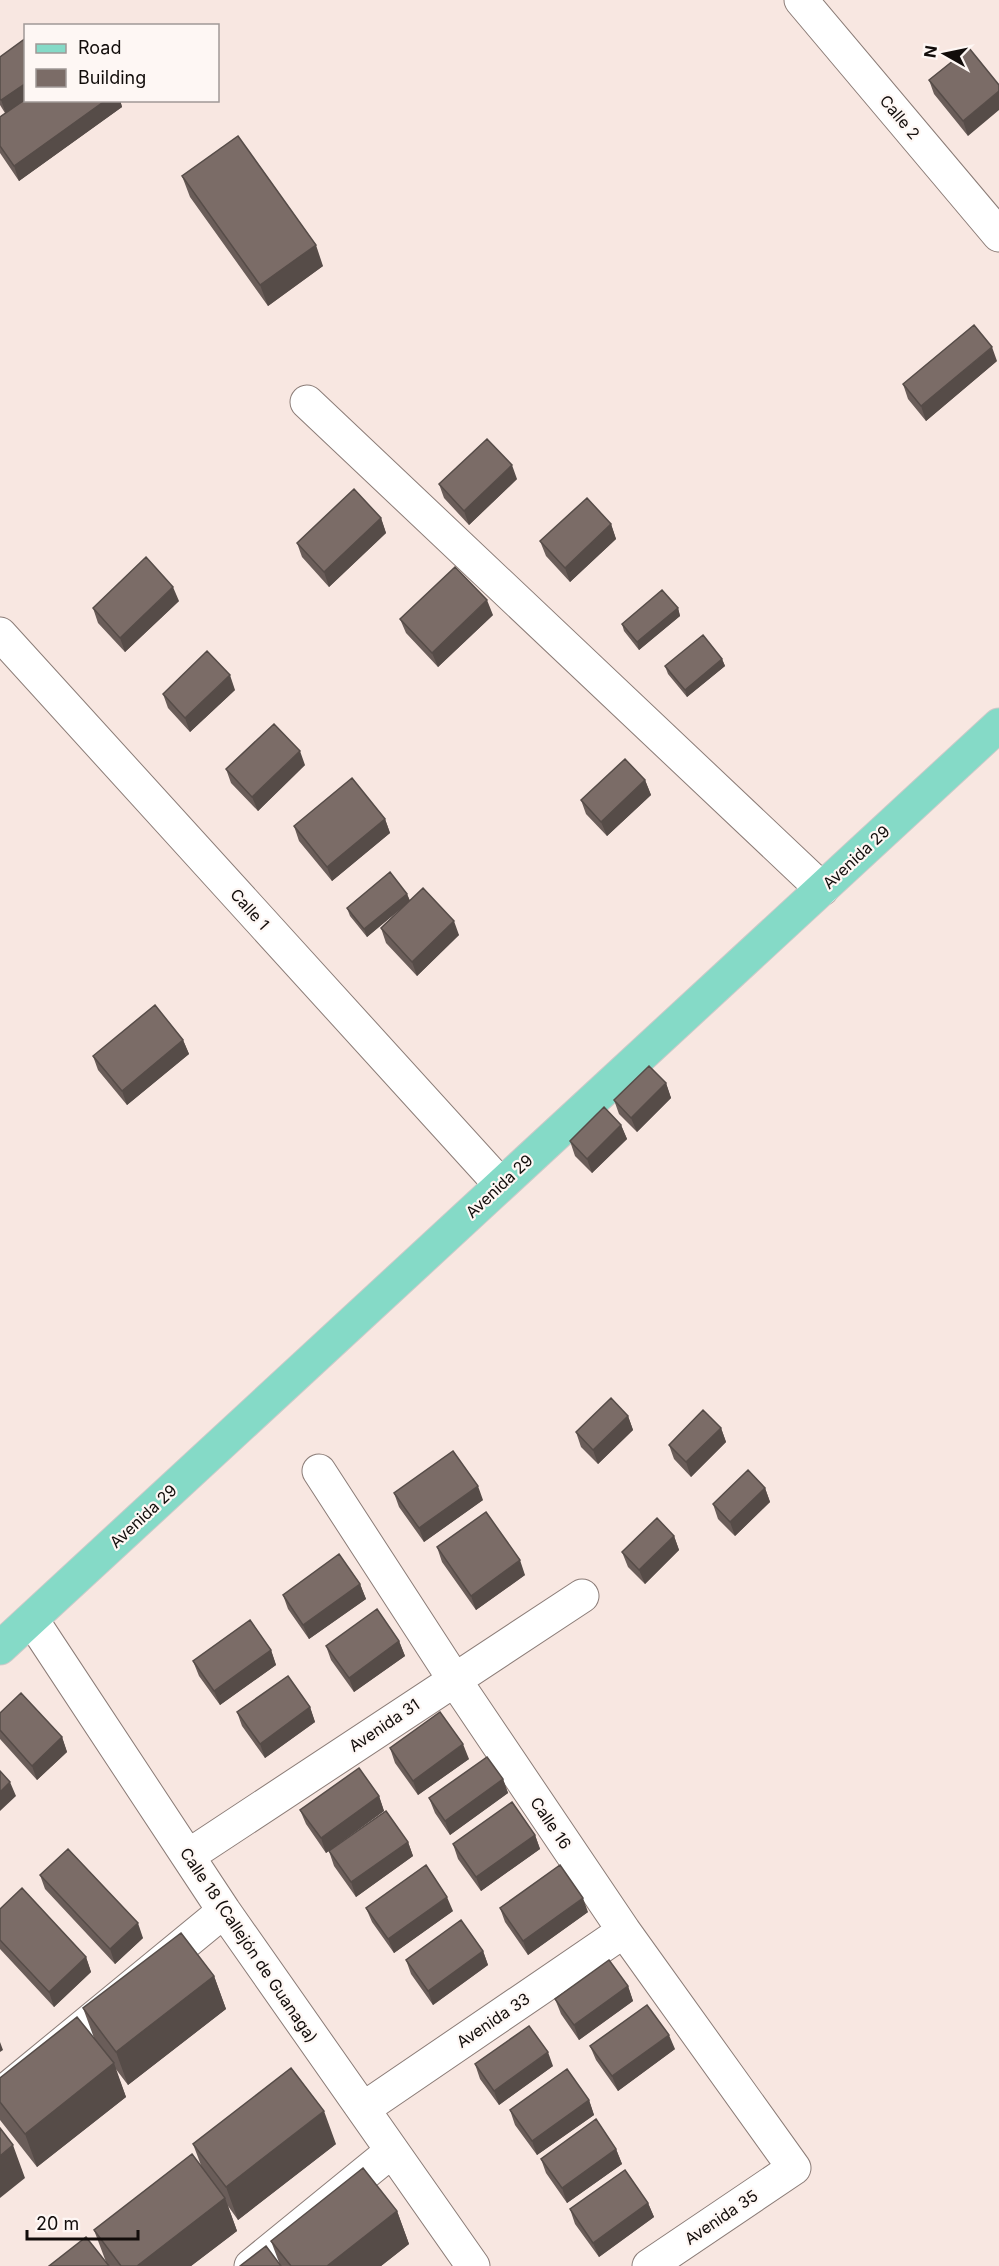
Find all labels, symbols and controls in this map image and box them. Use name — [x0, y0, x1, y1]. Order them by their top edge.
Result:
legend — [24, 24, 219, 102]
north arrow — [915, 24, 975, 84]
text: Road — [78, 37, 121, 58]
text: N — [919, 44, 941, 59]
text: Building — [78, 67, 146, 88]
street label: Calle 2 — [876, 91, 924, 143]
street label: Avenida 29 — [818, 821, 894, 893]
street label: Calle 1 — [226, 884, 274, 934]
street label: Avenida 29 — [461, 1150, 537, 1222]
street label: Avenida 29 — [105, 1480, 181, 1552]
street label: Avenida 31 — [345, 1694, 423, 1756]
street label: Calle 16 — [526, 1793, 576, 1853]
street label: Calle 18 (Callejón de Guanaga) — [176, 1844, 322, 2046]
street label: Avenida 33 — [452, 1988, 534, 2052]
street label: Avenida 35 — [681, 2185, 761, 2249]
scale bar — [27, 2203, 138, 2241]
text: 20 m — [36, 2213, 79, 2234]

